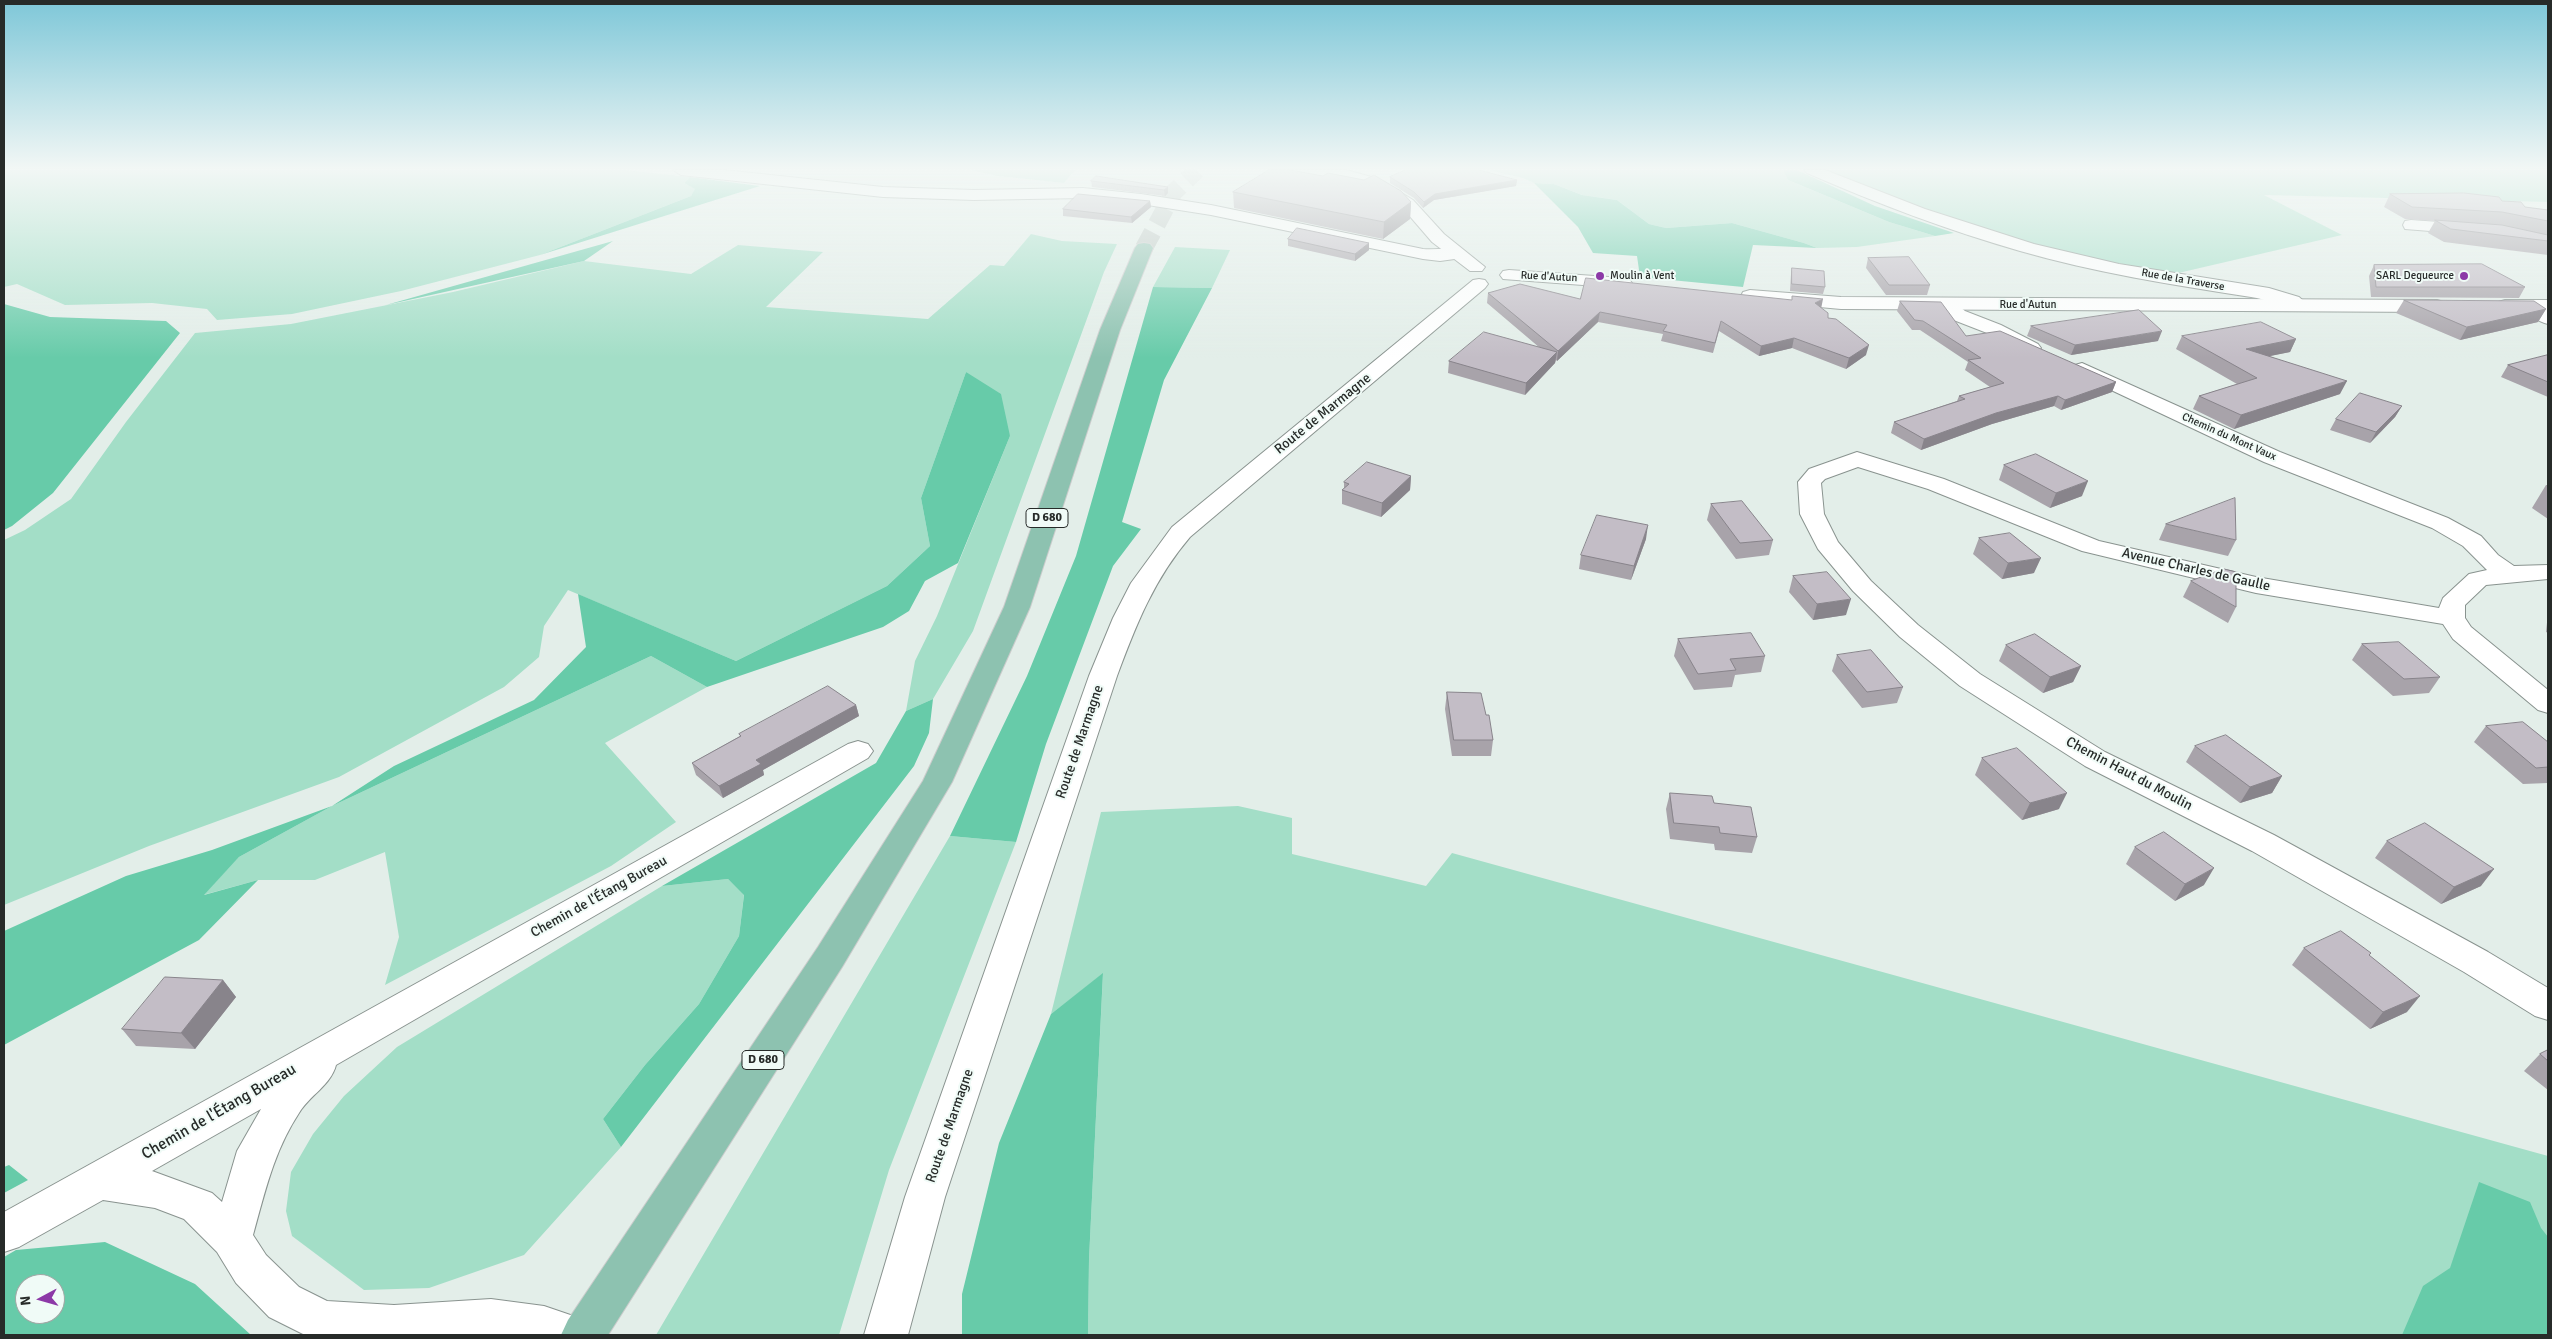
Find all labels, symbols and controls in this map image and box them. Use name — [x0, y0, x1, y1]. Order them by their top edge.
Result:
street label: Rue de la Traverse — [2140, 266, 2226, 294]
street label: Rue d'Autun — [1520, 269, 1578, 285]
place label: Moulin à Vent — [1610, 269, 1674, 283]
place label: SARL Degueurce — [2376, 269, 2454, 283]
marker: Moulin à Vent — [1594, 270, 1606, 282]
marker: SARL Degueurce — [2458, 270, 2470, 282]
street label: Rue d'Autun — [2000, 298, 2056, 312]
street label: Route de Marmagne — [1271, 370, 1375, 458]
street label: Chemin du Mont Vaux — [2180, 410, 2278, 464]
road number: D 680 — [1026, 508, 1068, 528]
street label: Avenue Charles de Gaulle — [2120, 545, 2272, 595]
street label: Route de Marmagne — [1053, 683, 1107, 801]
street label: Chemin Haut du Moulin — [2063, 734, 2195, 814]
street label: Chemin de l'Étang Bureau — [528, 852, 670, 942]
road number: D 680 — [742, 1050, 784, 1070]
street label: Chemin de l'Étang Bureau — [138, 1060, 300, 1164]
street label: Route de Marmagne — [923, 1067, 977, 1185]
north arrow — [15, 1274, 65, 1324]
text: N — [17, 1295, 35, 1306]

